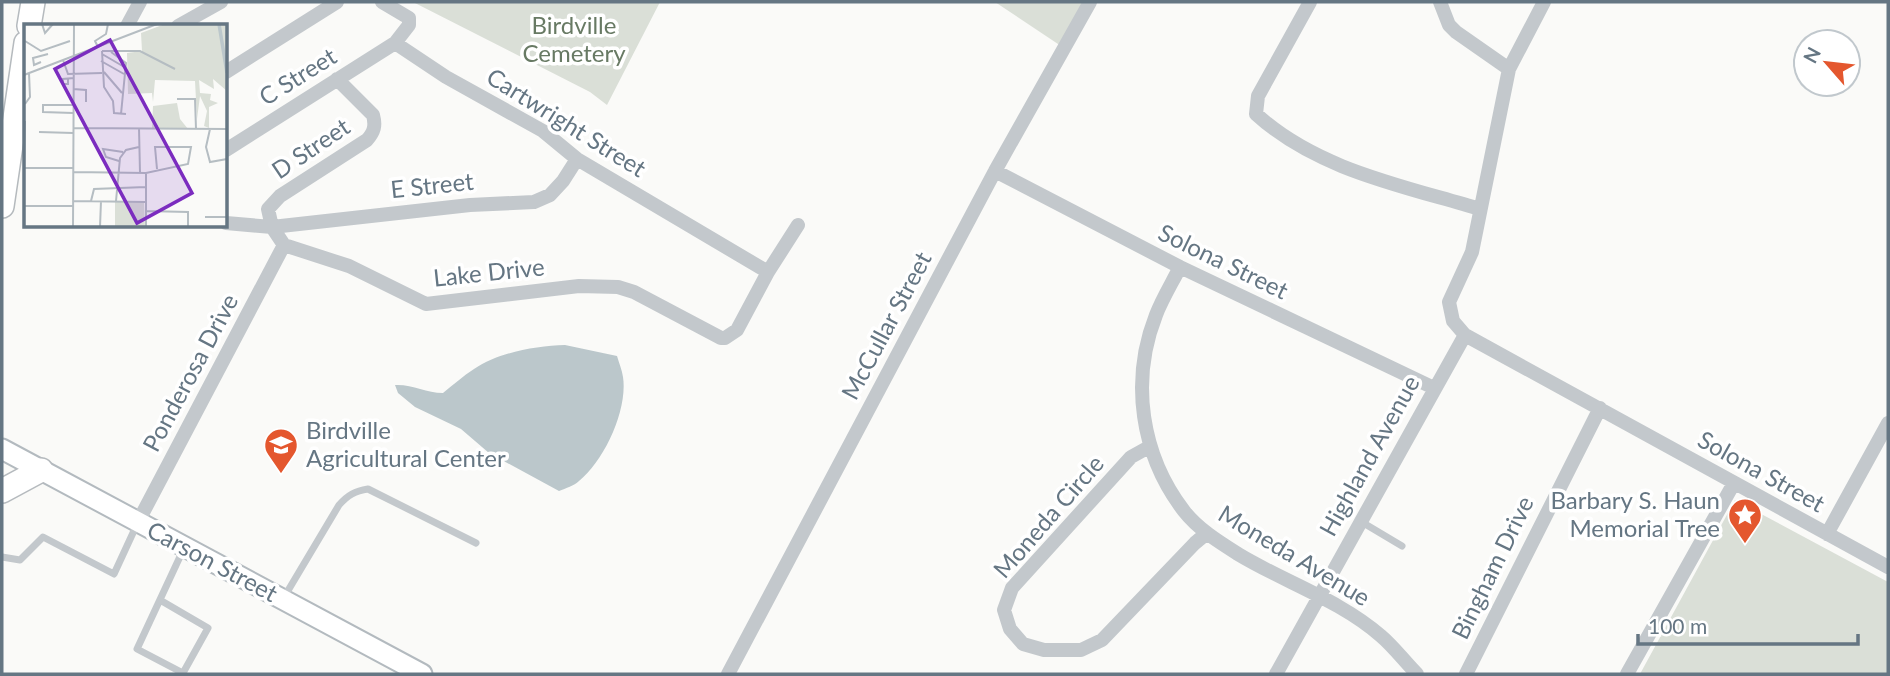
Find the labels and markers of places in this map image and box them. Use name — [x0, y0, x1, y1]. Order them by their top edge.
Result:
place label: Birdville Agricultural Center — [306, 415, 506, 472]
school or university icon: Birdville Agricultural Center — [262, 426, 300, 475]
place label: Barbary S. Haun Memorial Tree — [1550, 485, 1720, 542]
place icon: Barbary S. Haun Memorial Tree — [1726, 496, 1764, 545]

